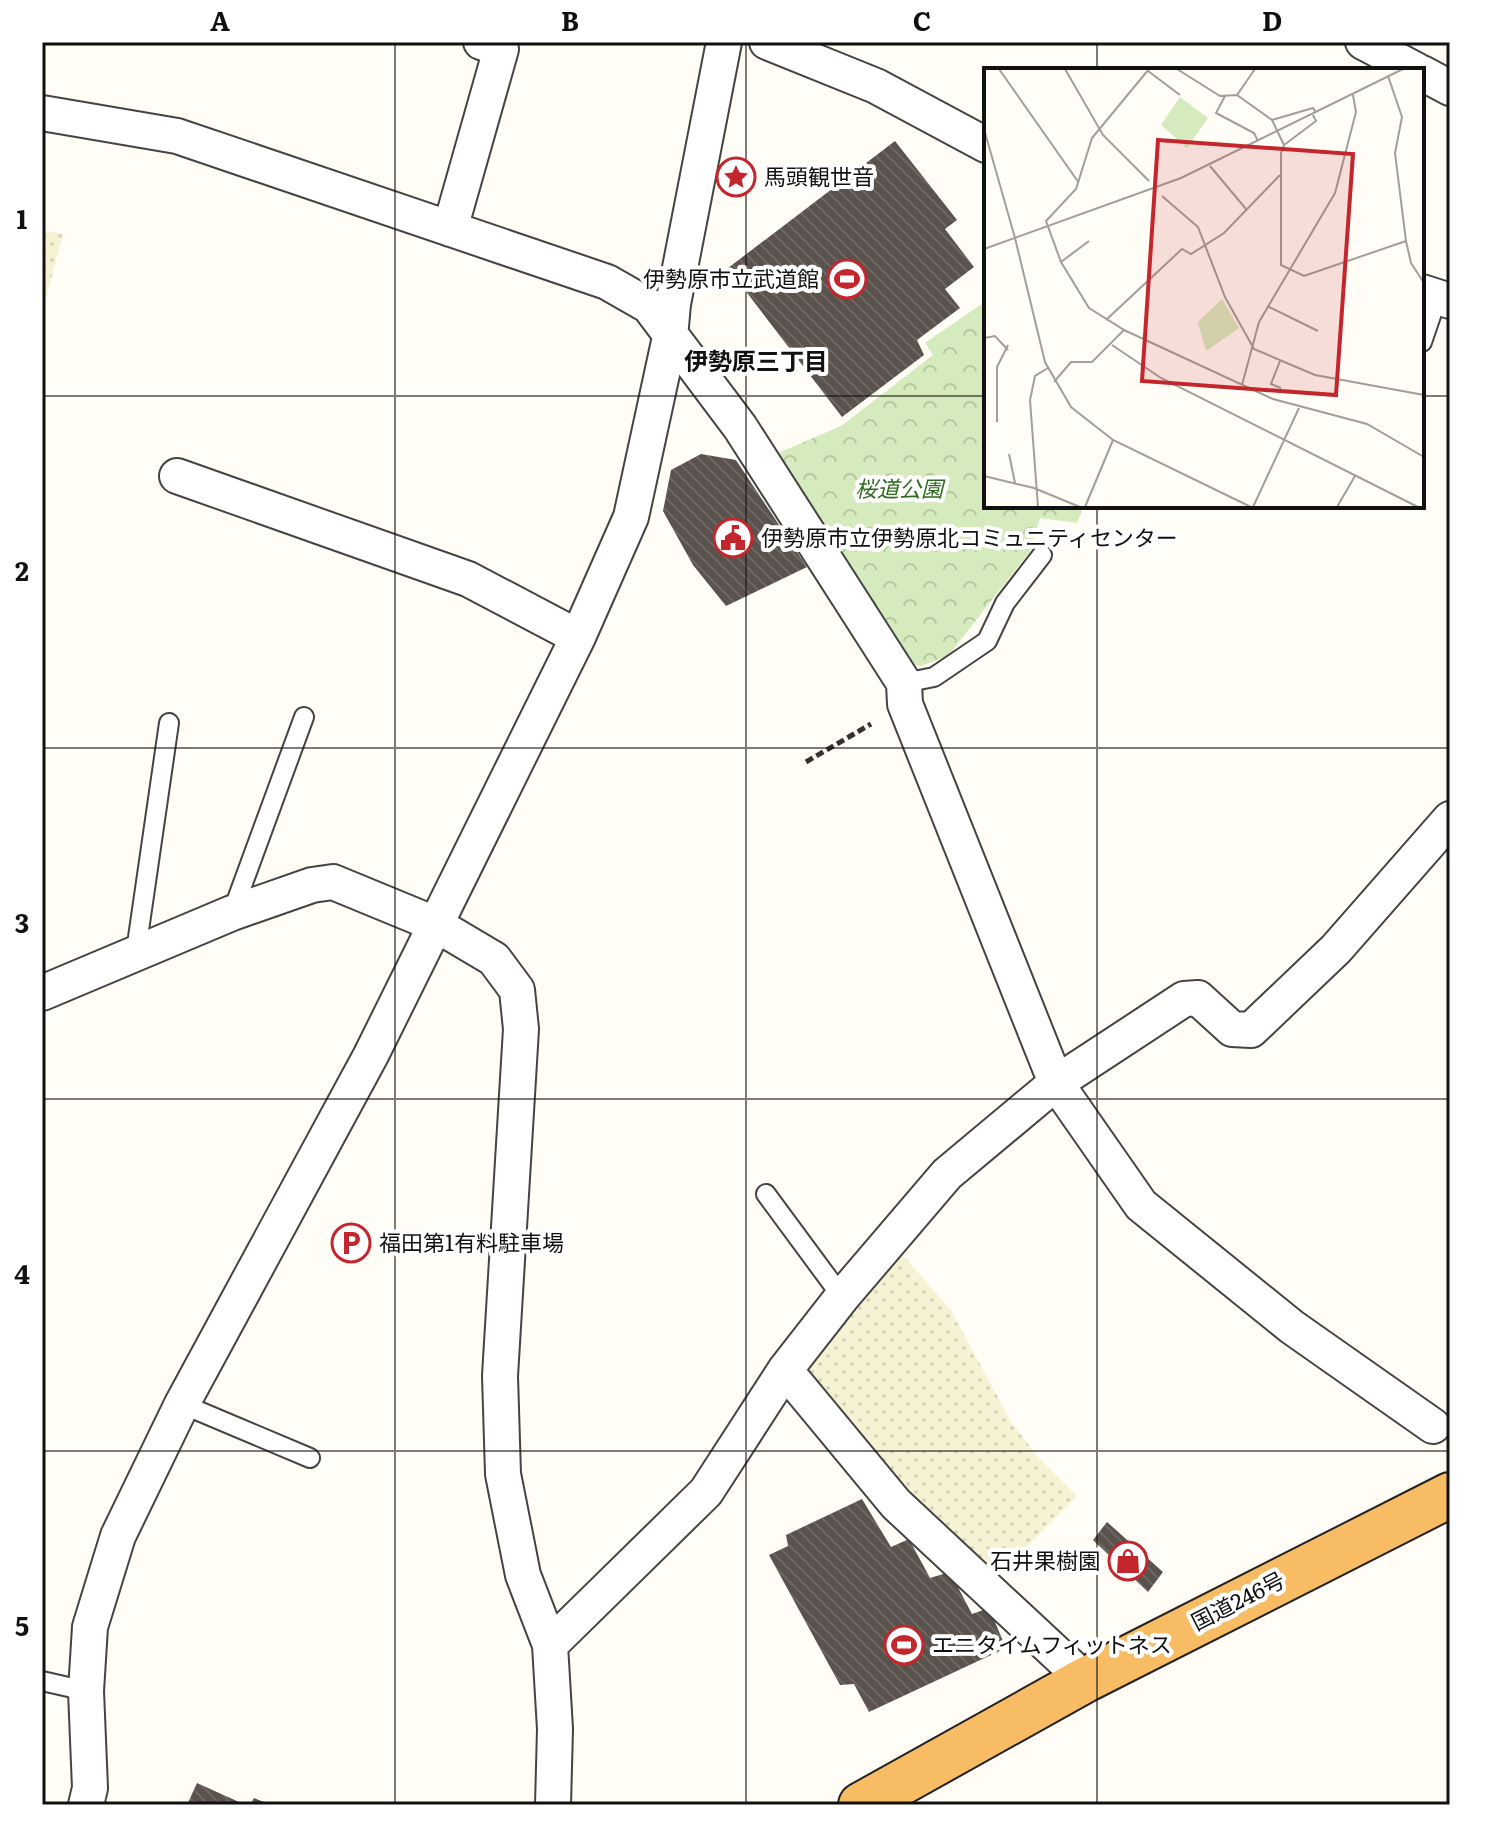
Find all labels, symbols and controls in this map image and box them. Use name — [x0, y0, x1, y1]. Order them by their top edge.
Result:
text: A — [210, 0, 230, 39]
text: B — [561, 0, 579, 39]
text: C — [913, 0, 931, 39]
text: D — [1262, 0, 1282, 39]
inset map — [984, 68, 1424, 508]
place icon: 馬頭観世音 — [715, 156, 757, 198]
place label: 馬頭観世音 — [764, 159, 874, 192]
text: 1 — [17, 198, 28, 237]
sports icon: 伊勢原市立武道館 — [826, 258, 868, 300]
place label: 伊勢原市立武道館 — [643, 261, 819, 294]
district label: 伊勢原三丁目 — [684, 342, 828, 377]
park label: 桜道公園 — [855, 471, 946, 504]
public building icon: 伊勢原市立伊勢原北コミュニティセンター — [712, 517, 754, 559]
place label: 伊勢原市立伊勢原北コミュニティセンター — [761, 520, 1178, 553]
text: 2 — [15, 550, 29, 589]
text: 3 — [15, 902, 29, 941]
parking icon: 福田第1有料駐車場 — [330, 1222, 372, 1264]
place label: 福田第1有料駐車場 — [379, 1225, 564, 1258]
text: 4 — [14, 1253, 30, 1292]
shop icon: 石井果樹園 — [1107, 1540, 1149, 1582]
place label: 石井果樹園 — [990, 1543, 1100, 1576]
street label: 国道246号 — [1185, 1562, 1290, 1637]
text: 5 — [15, 1605, 29, 1644]
sports icon: エニタイムフィットネス — [883, 1624, 925, 1666]
place label: エニタイムフィットネス — [932, 1627, 1172, 1660]

